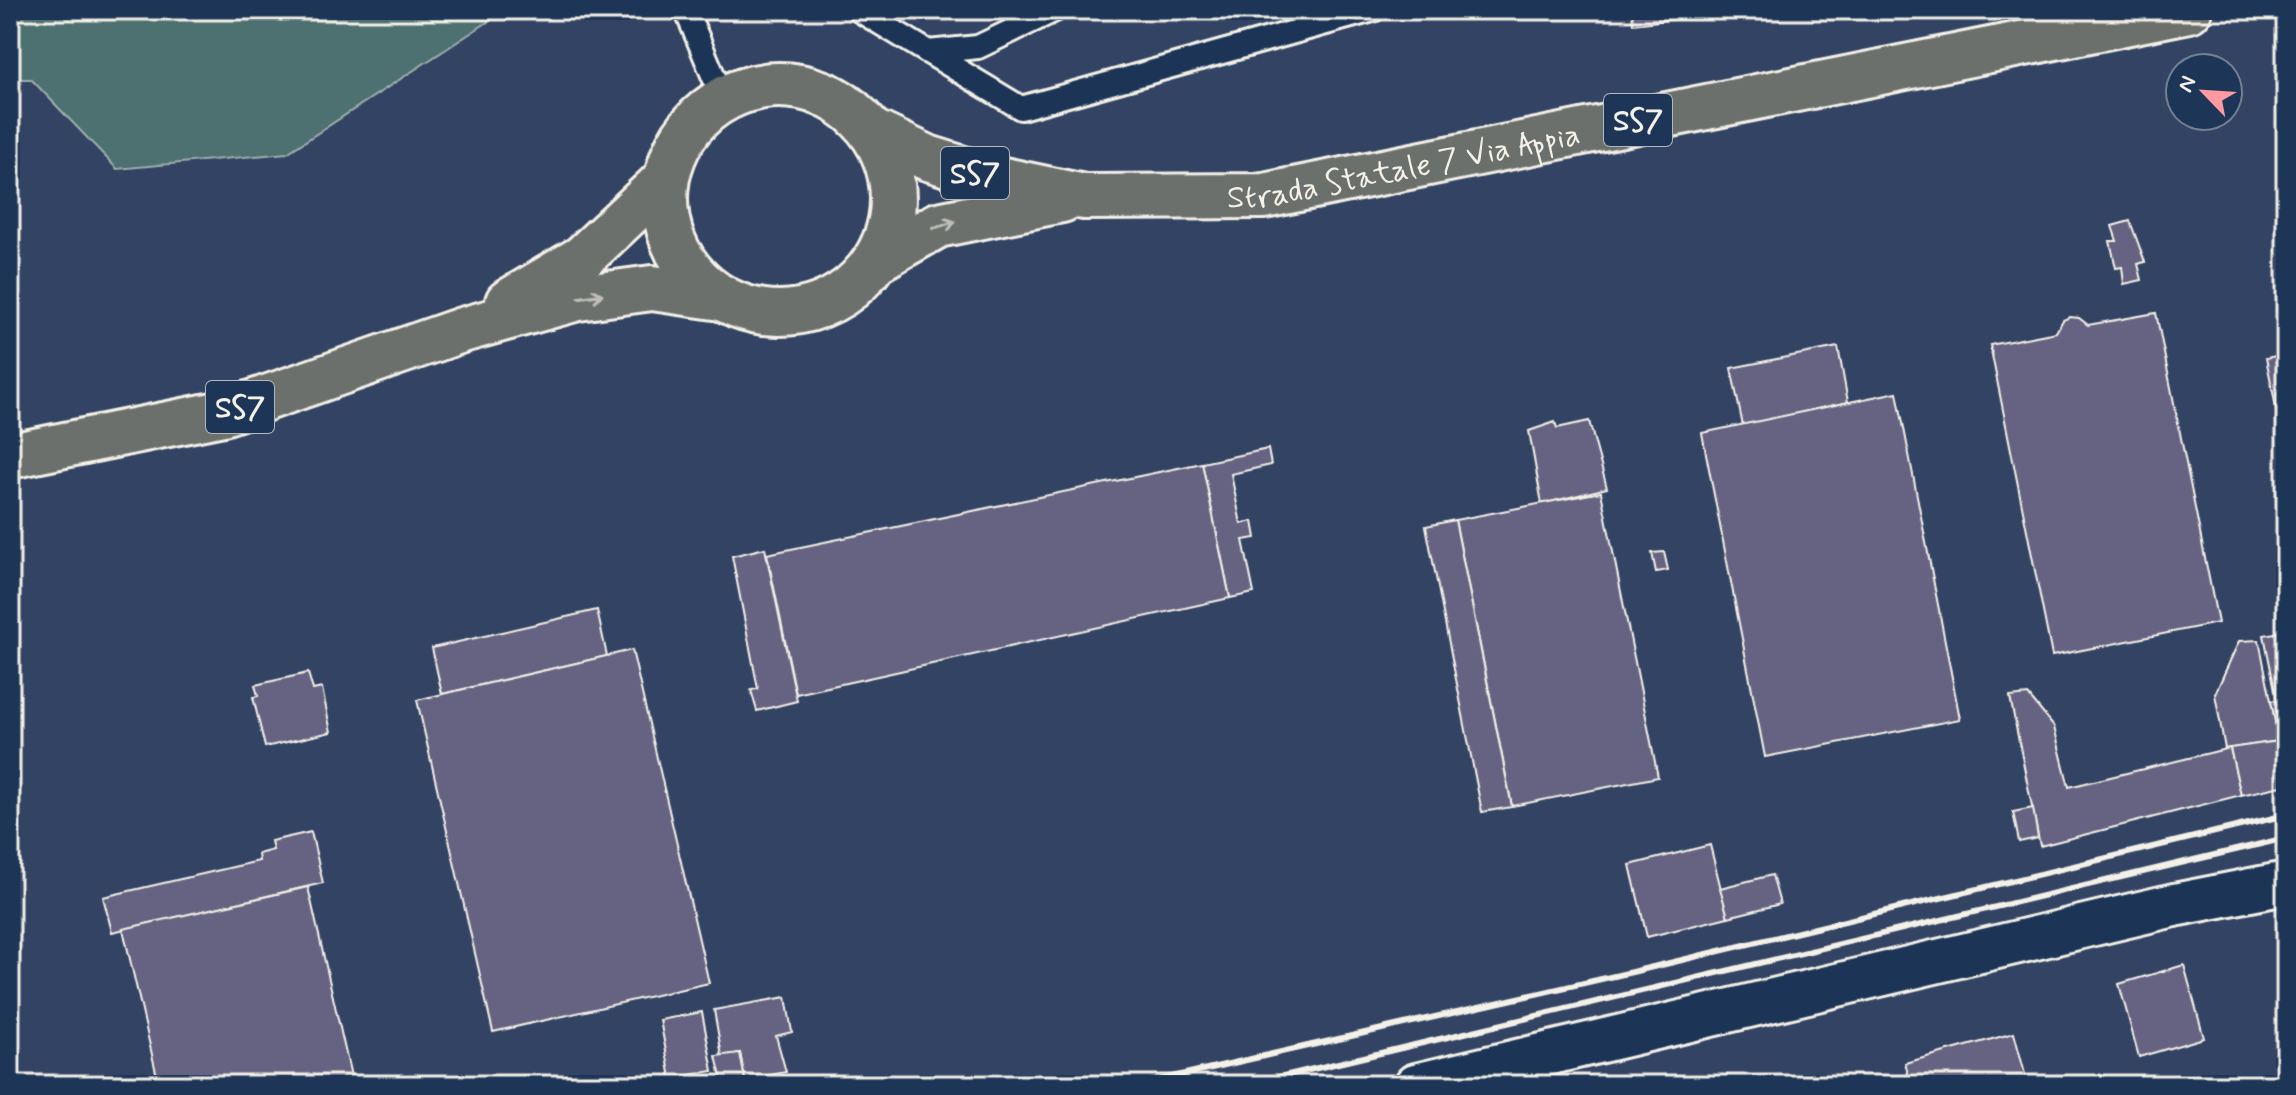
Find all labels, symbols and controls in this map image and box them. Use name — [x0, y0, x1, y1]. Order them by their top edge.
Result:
north arrow — [2164, 52, 2244, 132]
text: N — [2172, 72, 2203, 97]
road number: SS7 — [1604, 94, 1672, 146]
street label: Strada Statale 7 Via Appia — [1227, 114, 1584, 220]
road number: SS7 — [941, 147, 1009, 199]
one-way arrow — [931, 217, 957, 232]
one-way arrow — [578, 288, 604, 303]
road number: SS7 — [206, 381, 274, 433]

